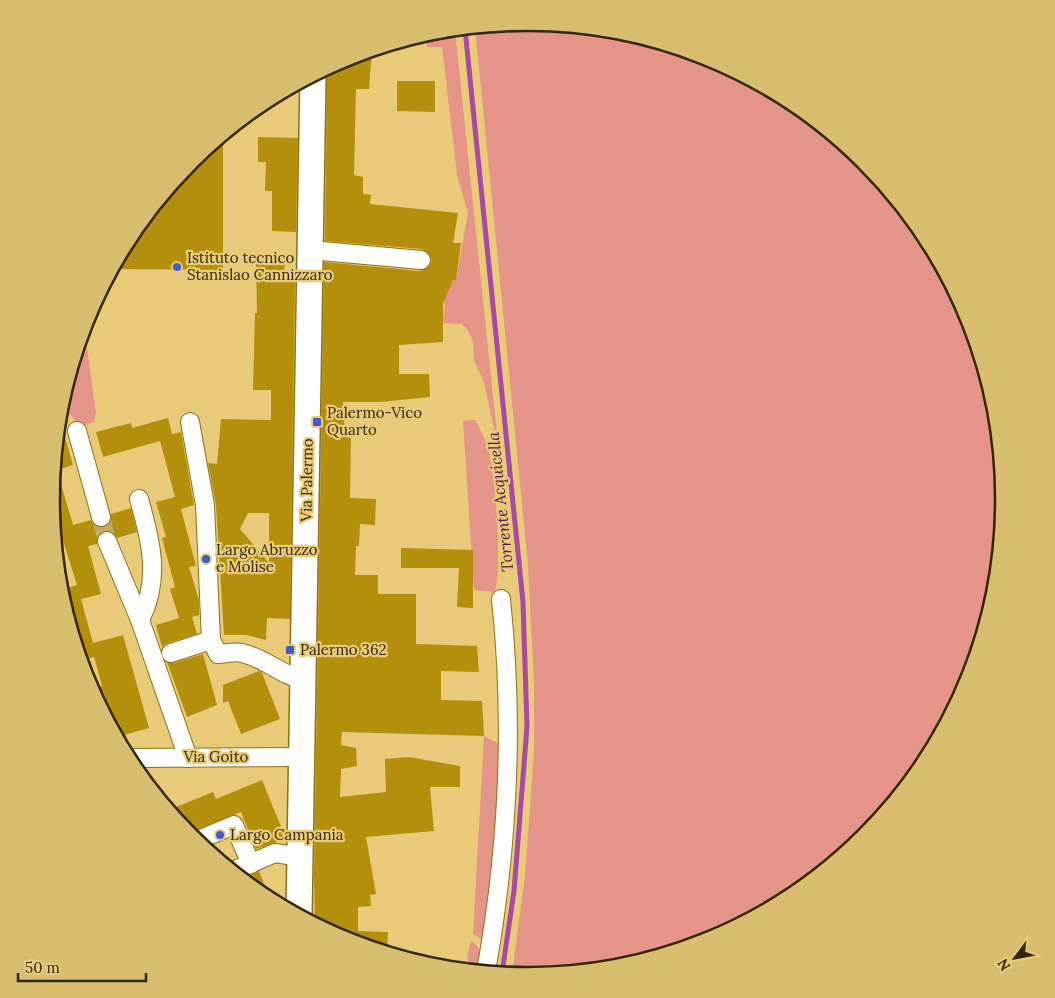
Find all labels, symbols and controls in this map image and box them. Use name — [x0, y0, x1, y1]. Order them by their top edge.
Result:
place label: Istituto tecnico Stanislao Cannizzaro — [187, 248, 333, 284]
marker: Istituto tecnico Stanislao Cannizzaro — [171, 261, 183, 273]
place label: Palermo-Vico Quarto — [327, 403, 422, 439]
marker: Palermo-Vico Quarto — [311, 416, 323, 428]
water label: Torrente Acquicella — [483, 431, 517, 573]
street label: Via Palermo — [296, 438, 317, 523]
place label: Largo Abruzzo e Molise — [216, 540, 318, 576]
marker: Largo Abruzzo e Molise — [200, 553, 212, 565]
place label: Palermo 362 — [300, 640, 387, 659]
marker: Palermo 362 — [284, 644, 296, 656]
street label: Via Goito — [183, 747, 249, 766]
place label: Largo Campania — [230, 825, 344, 844]
marker: Largo Campania — [214, 829, 226, 841]
north arrow — [990, 933, 1040, 983]
scale bar — [18, 950, 145, 982]
text: N — [993, 955, 1014, 974]
text: 50 m — [25, 958, 60, 977]

